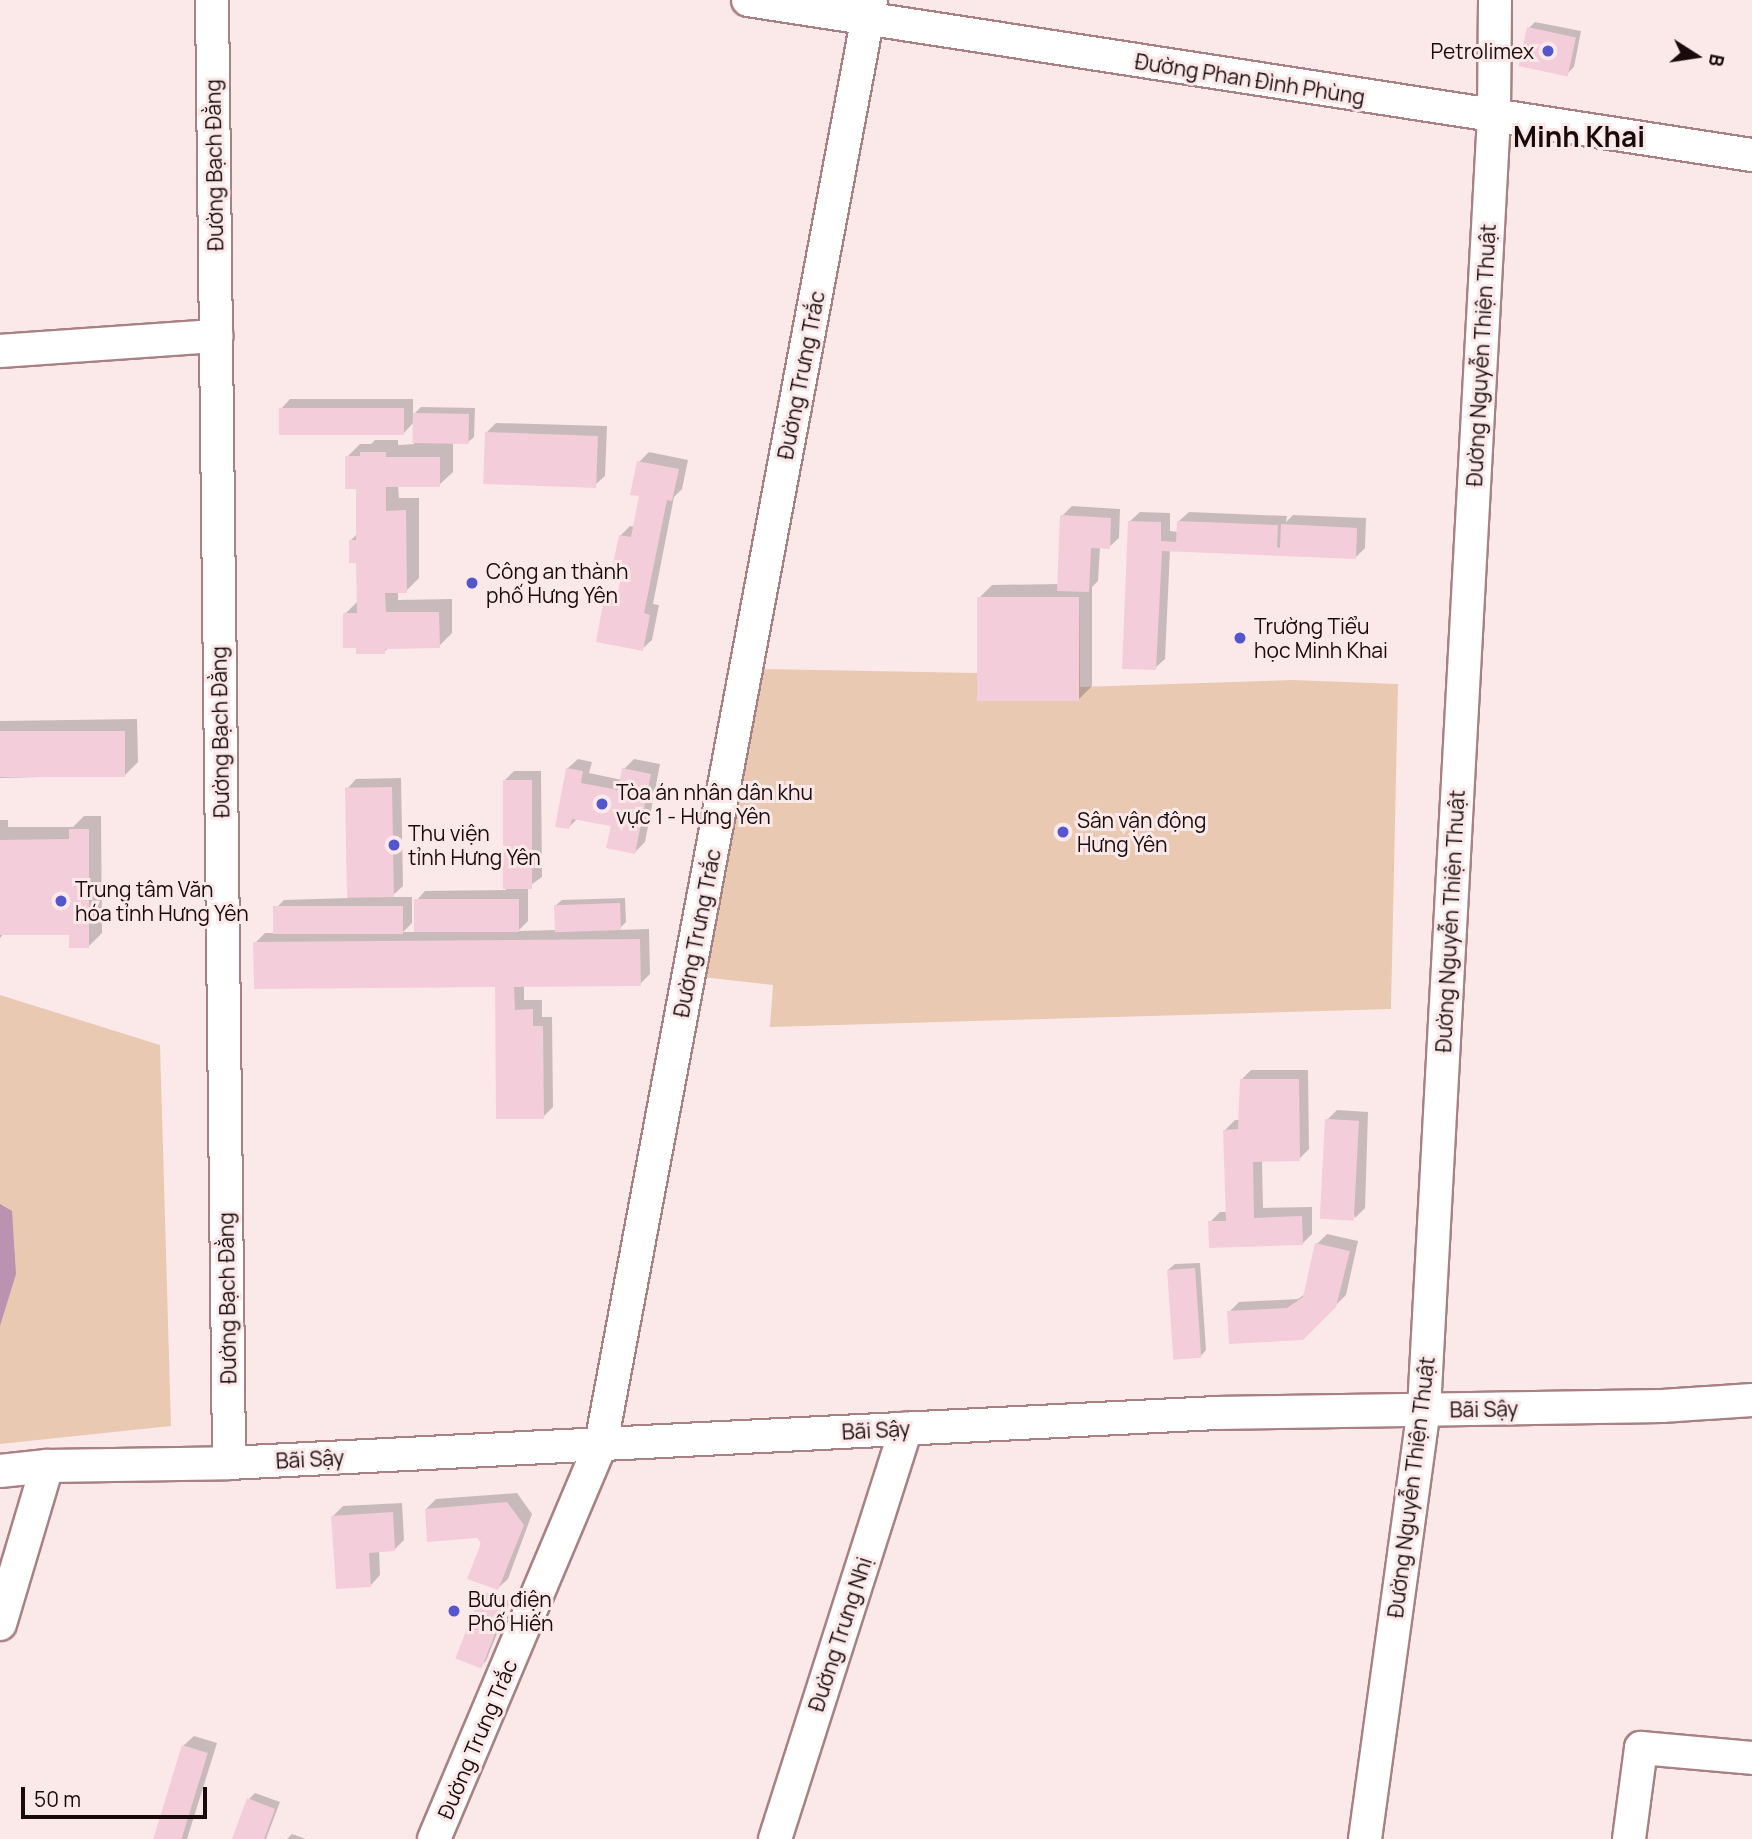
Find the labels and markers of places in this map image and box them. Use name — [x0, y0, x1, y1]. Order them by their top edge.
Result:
place label: Petrolimex — [1430, 38, 1534, 64]
marker: Petrolimex — [1540, 43, 1556, 59]
place label: Công an thành phố Hưng Yên — [486, 558, 628, 608]
marker: Công an thành phố Hưng Yên — [464, 575, 480, 591]
place label: Trường Tiểu học Minh Khai — [1254, 613, 1388, 663]
marker: Trường Tiểu học Minh Khai — [1232, 630, 1248, 646]
place label: Tòa án nhân dân khu vực 1 - Hưng Yên — [616, 779, 813, 829]
marker: Tòa án nhân dân khu vực 1 - Hưng Yên — [594, 796, 610, 812]
place label: Sân vận động Hưng Yên — [1077, 807, 1206, 857]
place label: Thu viện tỉnh Hưng Yên — [408, 820, 541, 870]
marker: Sân vận động Hưng Yên — [1055, 824, 1071, 840]
marker: Thu viện tỉnh Hưng Yên — [386, 837, 402, 853]
place label: Trung tâm Văn hóa tỉnh Hưng Yên — [75, 876, 249, 926]
marker: Trung tâm Văn hóa tỉnh Hưng Yên — [53, 893, 69, 909]
place label: Bưu điện Phố Hiến — [468, 1586, 553, 1636]
marker: Bưu điện Phố Hiến — [446, 1603, 462, 1619]

